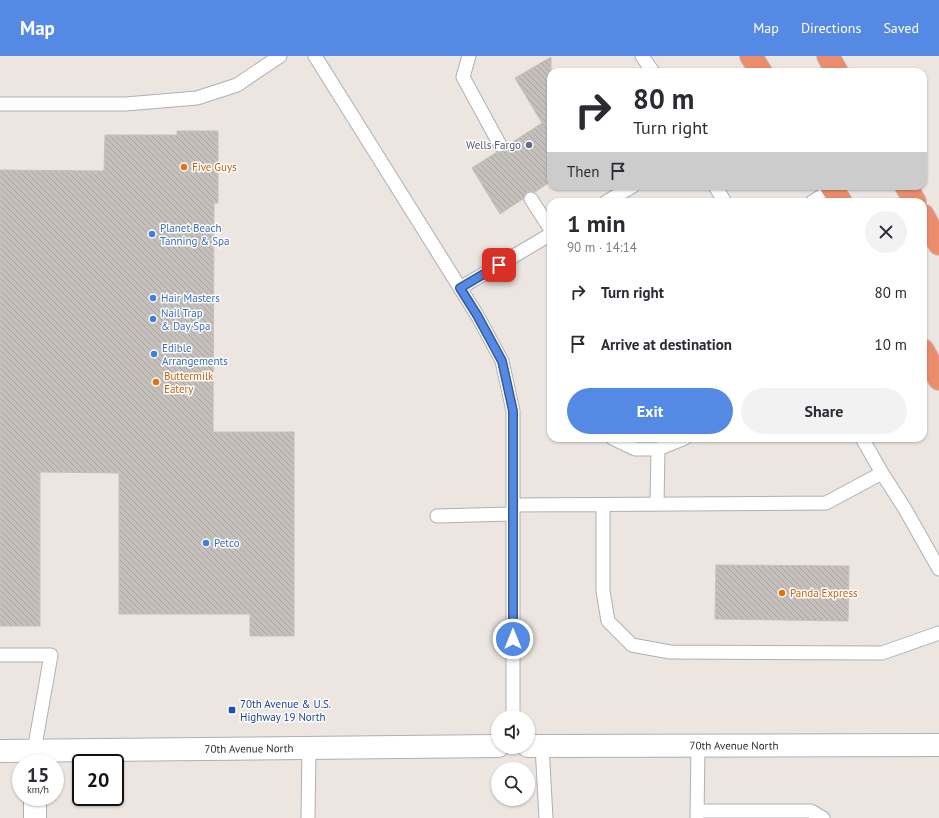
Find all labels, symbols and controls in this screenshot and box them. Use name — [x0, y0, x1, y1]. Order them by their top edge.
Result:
text: Map — [20, 16, 55, 40]
text: Map — [753, 19, 779, 37]
text: Directions — [801, 19, 861, 37]
text: Saved — [883, 19, 919, 37]
text: 80 m — [633, 80, 694, 117]
icon: right — [567, 84, 619, 136]
text: Turn right — [633, 116, 708, 139]
place label: Wells Fargo — [466, 138, 521, 152]
marker: Wells Fargo — [524, 140, 534, 150]
place label: Five Guys — [192, 160, 237, 174]
icon: arrive — [607, 160, 629, 182]
marker: Five Guys — [179, 162, 189, 172]
text: Then — [567, 162, 599, 181]
text: 1 min — [567, 208, 626, 239]
button: close — [865, 211, 907, 253]
place label: Planet Beach Tanning & Spa — [160, 221, 229, 248]
marker: Planet Beach Tanning & Spa — [147, 229, 157, 239]
text: 90 m · 14:14 — [567, 239, 637, 256]
pin — [482, 248, 516, 282]
icon: arrive — [488, 254, 510, 276]
icon: right — [567, 281, 589, 303]
text: Turn right — [601, 283, 664, 302]
text: 80 m — [874, 283, 907, 302]
place label: Hair Masters — [161, 291, 220, 305]
marker: Hair Masters — [148, 293, 158, 303]
place label: Nail Trap & Day Spa — [161, 306, 210, 333]
marker: Nail Trap & Day Spa — [148, 314, 158, 324]
icon: arrive — [567, 333, 589, 355]
text: Arrive at destination — [601, 335, 732, 354]
text: 10 m — [874, 335, 907, 354]
place label: Edible Arrangements — [162, 341, 228, 368]
marker: Edible Arrangements — [149, 349, 159, 359]
place label: Buttermilk Eatery — [164, 369, 214, 396]
marker: Buttermilk Eatery — [151, 377, 161, 387]
button: Exit — [567, 388, 733, 434]
button: Share — [741, 388, 907, 434]
place label: Petco — [214, 536, 240, 550]
marker: Petco — [201, 538, 211, 548]
place label: Panda Express — [790, 586, 858, 600]
marker: Panda Express — [777, 588, 787, 598]
position arrow — [492, 618, 534, 660]
place label: 70th Avenue & U.S. Highway 19 North — [240, 697, 331, 724]
marker: 70th Avenue & U.S. Highway 19 North — [227, 705, 237, 715]
map controls — [491, 710, 535, 806]
button: sound — [491, 710, 535, 754]
street label: 70th Avenue North — [690, 738, 778, 753]
street label: 70th Avenue North — [204, 741, 293, 756]
speed limit sign: 20 — [72, 754, 124, 806]
text: 15 — [27, 762, 49, 788]
button: search — [491, 762, 535, 806]
text: km/h — [27, 783, 49, 796]

